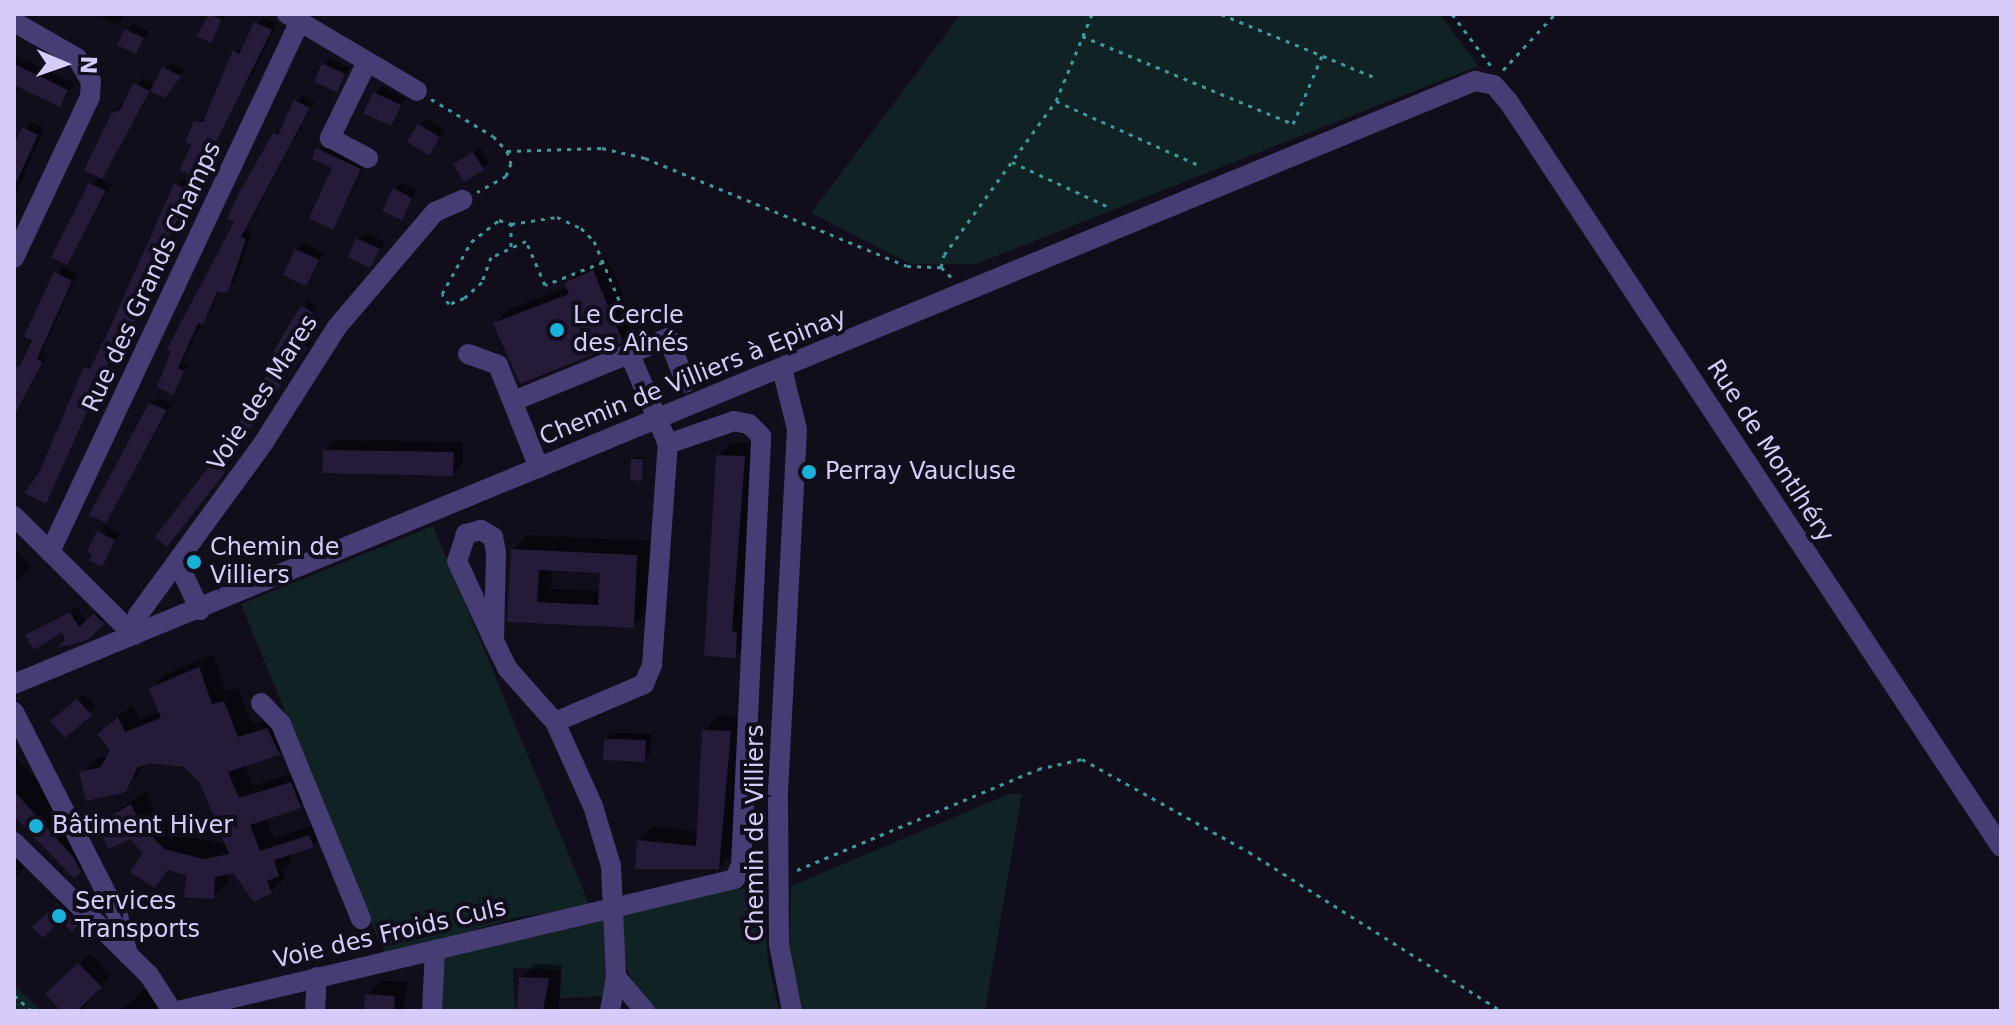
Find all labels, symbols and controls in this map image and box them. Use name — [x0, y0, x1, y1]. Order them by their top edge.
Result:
north arrow — [24, 24, 104, 104]
text: N — [76, 55, 101, 74]
street label: Rue des Grands Champs — [77, 137, 227, 417]
street label: Chemin de Villiers à Epinay — [536, 302, 850, 452]
place label: Le Cercle des Aînés — [573, 302, 689, 358]
street label: Voie des Mares — [202, 309, 324, 477]
marker: Le Cercle des Aînés — [548, 321, 566, 339]
street label: Rue de Montlhéry — [1700, 354, 1840, 548]
place label: Perray Vaucluse — [825, 458, 1016, 486]
marker: Perray Vaucluse — [800, 463, 818, 481]
place label: Chemin de Villiers — [210, 534, 340, 590]
marker: Chemin de Villiers — [185, 553, 203, 571]
street label: Chemin de Villiers — [742, 725, 770, 941]
place label: Bâtiment Hiver — [52, 812, 233, 840]
marker: Bâtiment Hiver — [27, 817, 45, 835]
place label: Services Transports — [75, 888, 200, 944]
street label: Voie des Froids Culs — [271, 893, 509, 975]
marker: Services Transports — [50, 907, 68, 925]

